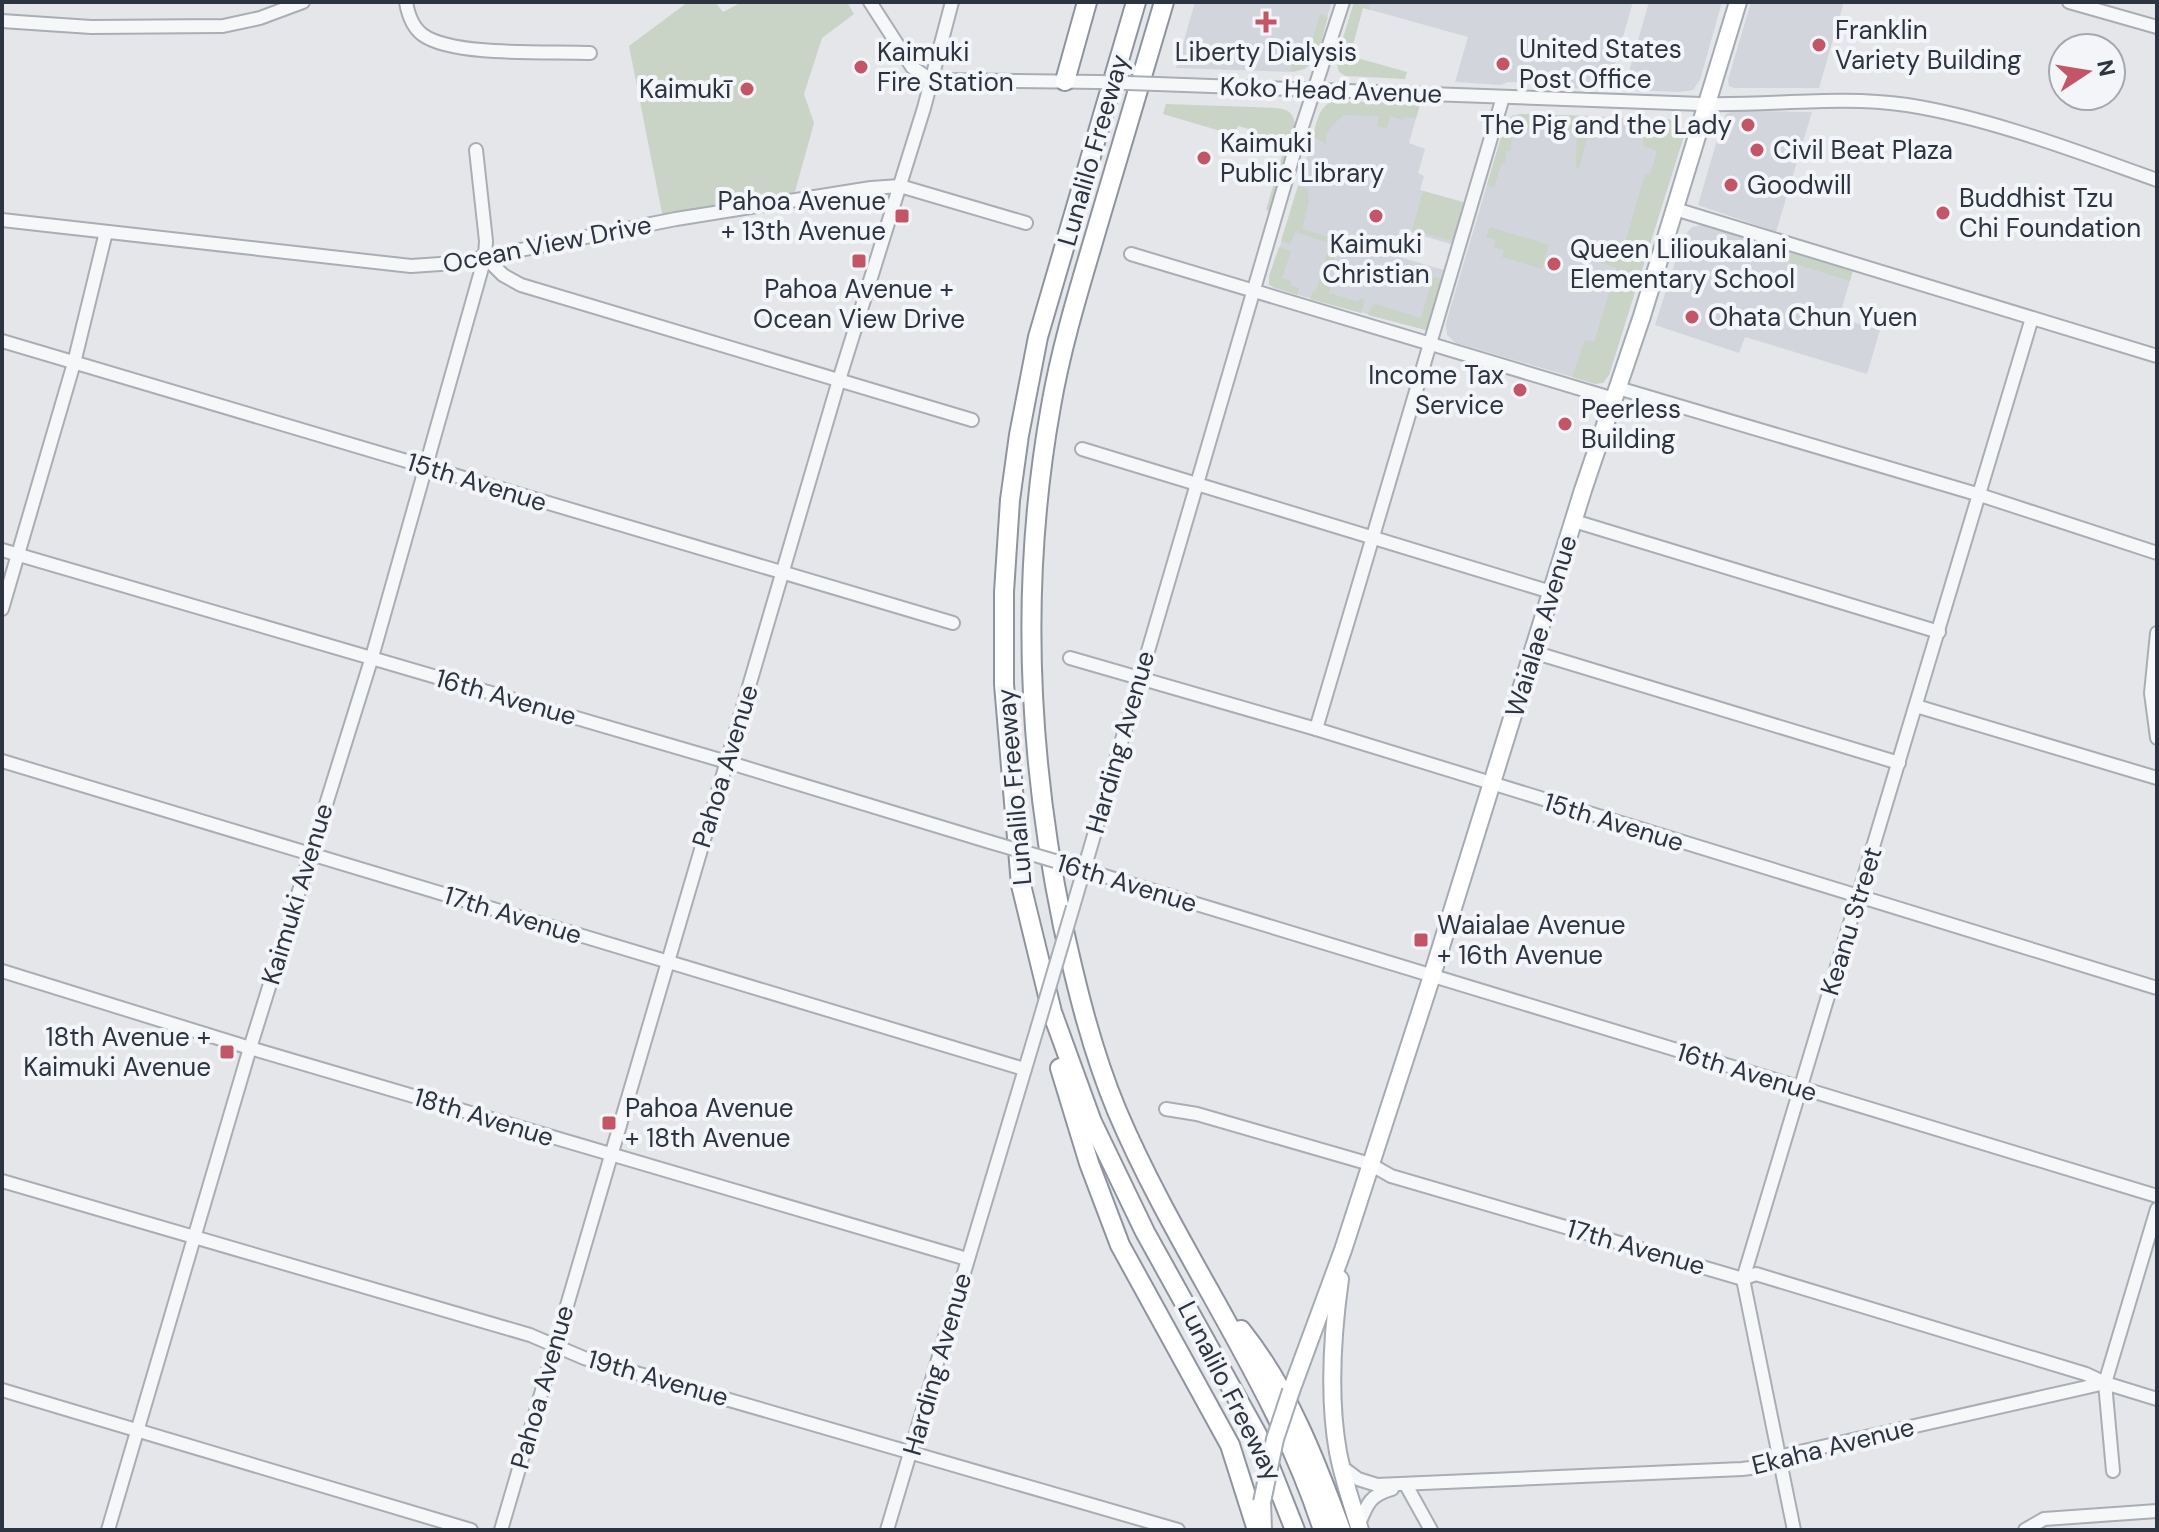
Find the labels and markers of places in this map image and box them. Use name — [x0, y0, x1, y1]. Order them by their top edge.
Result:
marker: Liberty Dialysis — [1255, 11, 1277, 33]
place label: Franklin Variety Building — [1835, 13, 2021, 77]
place label: United States Post Office — [1519, 32, 1682, 96]
place label: Kaimuki Fire Station — [877, 35, 1014, 99]
place label: Liberty Dialysis — [1175, 35, 1357, 69]
marker: Franklin Variety Building — [1810, 36, 1828, 54]
marker: United States Post Office — [1494, 55, 1512, 73]
marker: Kaimuki Fire Station — [852, 58, 870, 76]
place label: Kaimukī — [639, 72, 733, 106]
marker: Kaimukī — [738, 80, 756, 98]
place label: The Pig and the Lady — [1480, 108, 1732, 142]
marker: The Pig and the Lady — [1739, 116, 1757, 134]
place label: Kaimuki Public Library — [1220, 126, 1384, 190]
place label: Civil Beat Plaza — [1773, 133, 1953, 167]
marker: Civil Beat Plaza — [1748, 141, 1766, 159]
marker: Kaimuki Public Library — [1195, 149, 1213, 167]
place label: Goodwill — [1747, 168, 1852, 202]
marker: Goodwill — [1722, 176, 1740, 194]
place label: Buddhist Tzu Chi Foundation — [1959, 181, 2141, 245]
place label: Pahoa Avenue + 13th Avenue — [718, 184, 886, 248]
marker: Buddhist Tzu Chi Foundation — [1934, 204, 1952, 222]
marker: Pahoa Avenue + 13th Avenue — [893, 207, 911, 225]
marker: Kaimuki Christian — [1367, 207, 1385, 225]
place label: Kaimuki Christian — [1322, 227, 1430, 291]
place label: Queen Lilioukalani Elementary School — [1570, 232, 1795, 296]
marker: Pahoa Avenue + Ocean View Drive — [850, 252, 868, 270]
marker: Queen Lilioukalani Elementary School — [1545, 255, 1563, 273]
place label: Pahoa Avenue + Ocean View Drive — [753, 272, 965, 336]
place label: Ohata Chun Yuen — [1708, 300, 1917, 334]
marker: Ohata Chun Yuen — [1683, 308, 1701, 326]
place label: Income Tax Service — [1368, 358, 1504, 422]
marker: Income Tax Service — [1511, 381, 1529, 399]
place label: Peerless Building — [1581, 392, 1681, 456]
marker: Peerless Building — [1556, 415, 1574, 433]
place label: Waialae Avenue + 16th Avenue — [1437, 908, 1625, 972]
marker: Waialae Avenue + 16th Avenue — [1412, 931, 1430, 949]
place label: 18th Avenue + Kaimuki Avenue — [23, 1020, 211, 1084]
marker: 18th Avenue + Kaimuki Avenue — [218, 1043, 236, 1061]
place label: Pahoa Avenue + 18th Avenue — [625, 1091, 793, 1155]
marker: Pahoa Avenue + 18th Avenue — [600, 1114, 618, 1132]

